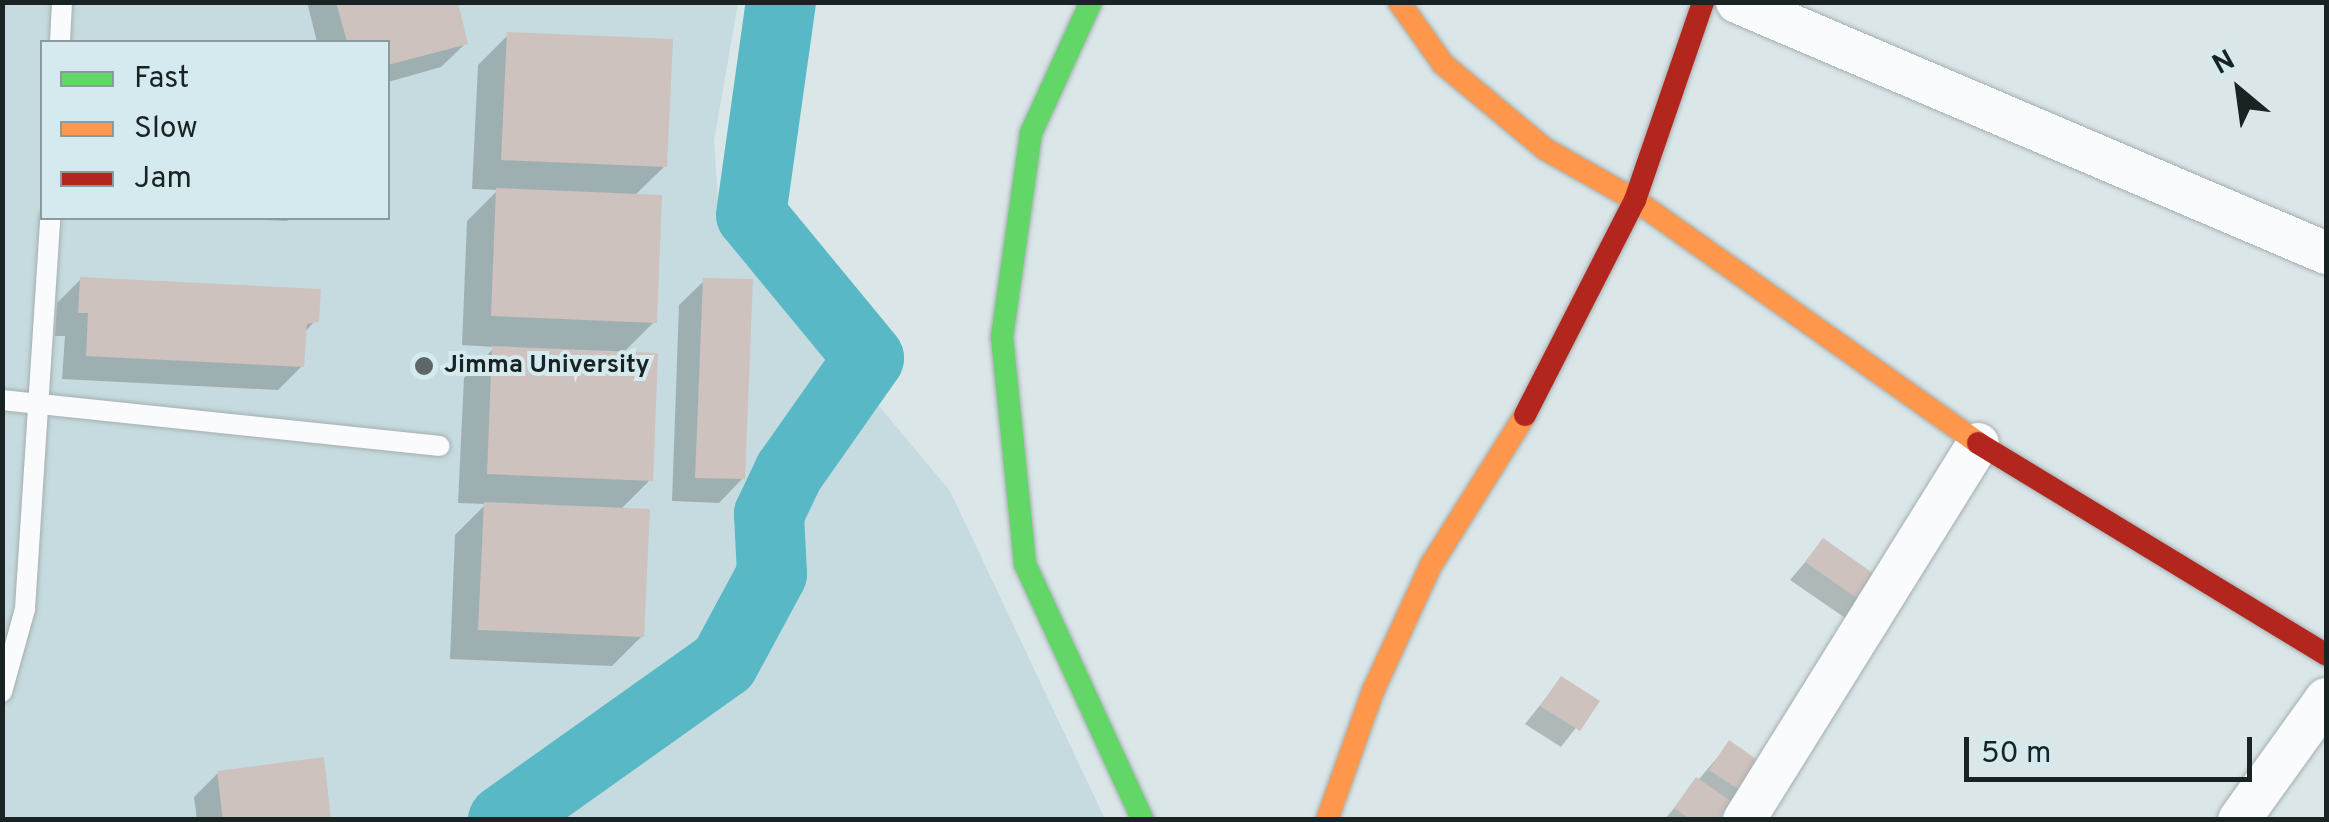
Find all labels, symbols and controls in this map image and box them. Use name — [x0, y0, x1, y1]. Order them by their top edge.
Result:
legend — [40, 40, 390, 220]
north arrow — [2189, 40, 2289, 140]
text: N — [2207, 43, 2242, 84]
text: Fast — [134, 61, 189, 98]
text: Slow — [134, 111, 198, 148]
text: Jam — [134, 161, 192, 198]
place label: Jimma University — [444, 351, 650, 381]
marker: Jimma University — [413, 355, 435, 377]
scale bar — [1969, 717, 2256, 779]
text: 50 m — [1981, 736, 2051, 773]

